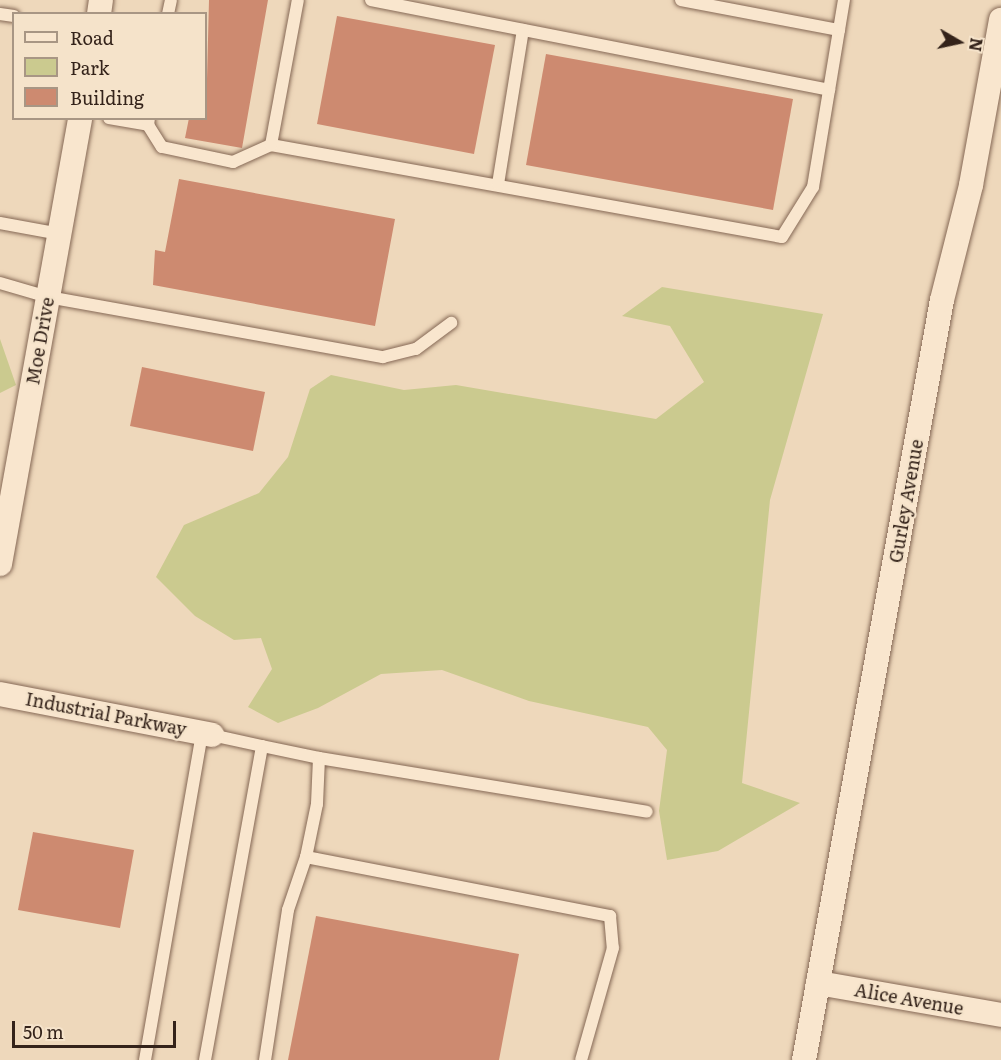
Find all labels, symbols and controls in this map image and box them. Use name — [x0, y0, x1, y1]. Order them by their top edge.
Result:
legend — [12, 12, 207, 120]
north arrow — [929, 12, 989, 72]
text: Road — [70, 24, 114, 51]
text: N — [964, 36, 990, 53]
text: Park — [70, 54, 109, 81]
text: Building — [70, 84, 144, 111]
street label: Moe Drive — [22, 296, 58, 386]
street label: Gurley Avenue — [884, 437, 928, 565]
street label: Industrial Parkway — [24, 688, 188, 740]
street label: Alice Avenue — [853, 979, 965, 1019]
scale bar — [15, 1009, 178, 1047]
text: 50 m — [23, 1018, 64, 1045]

